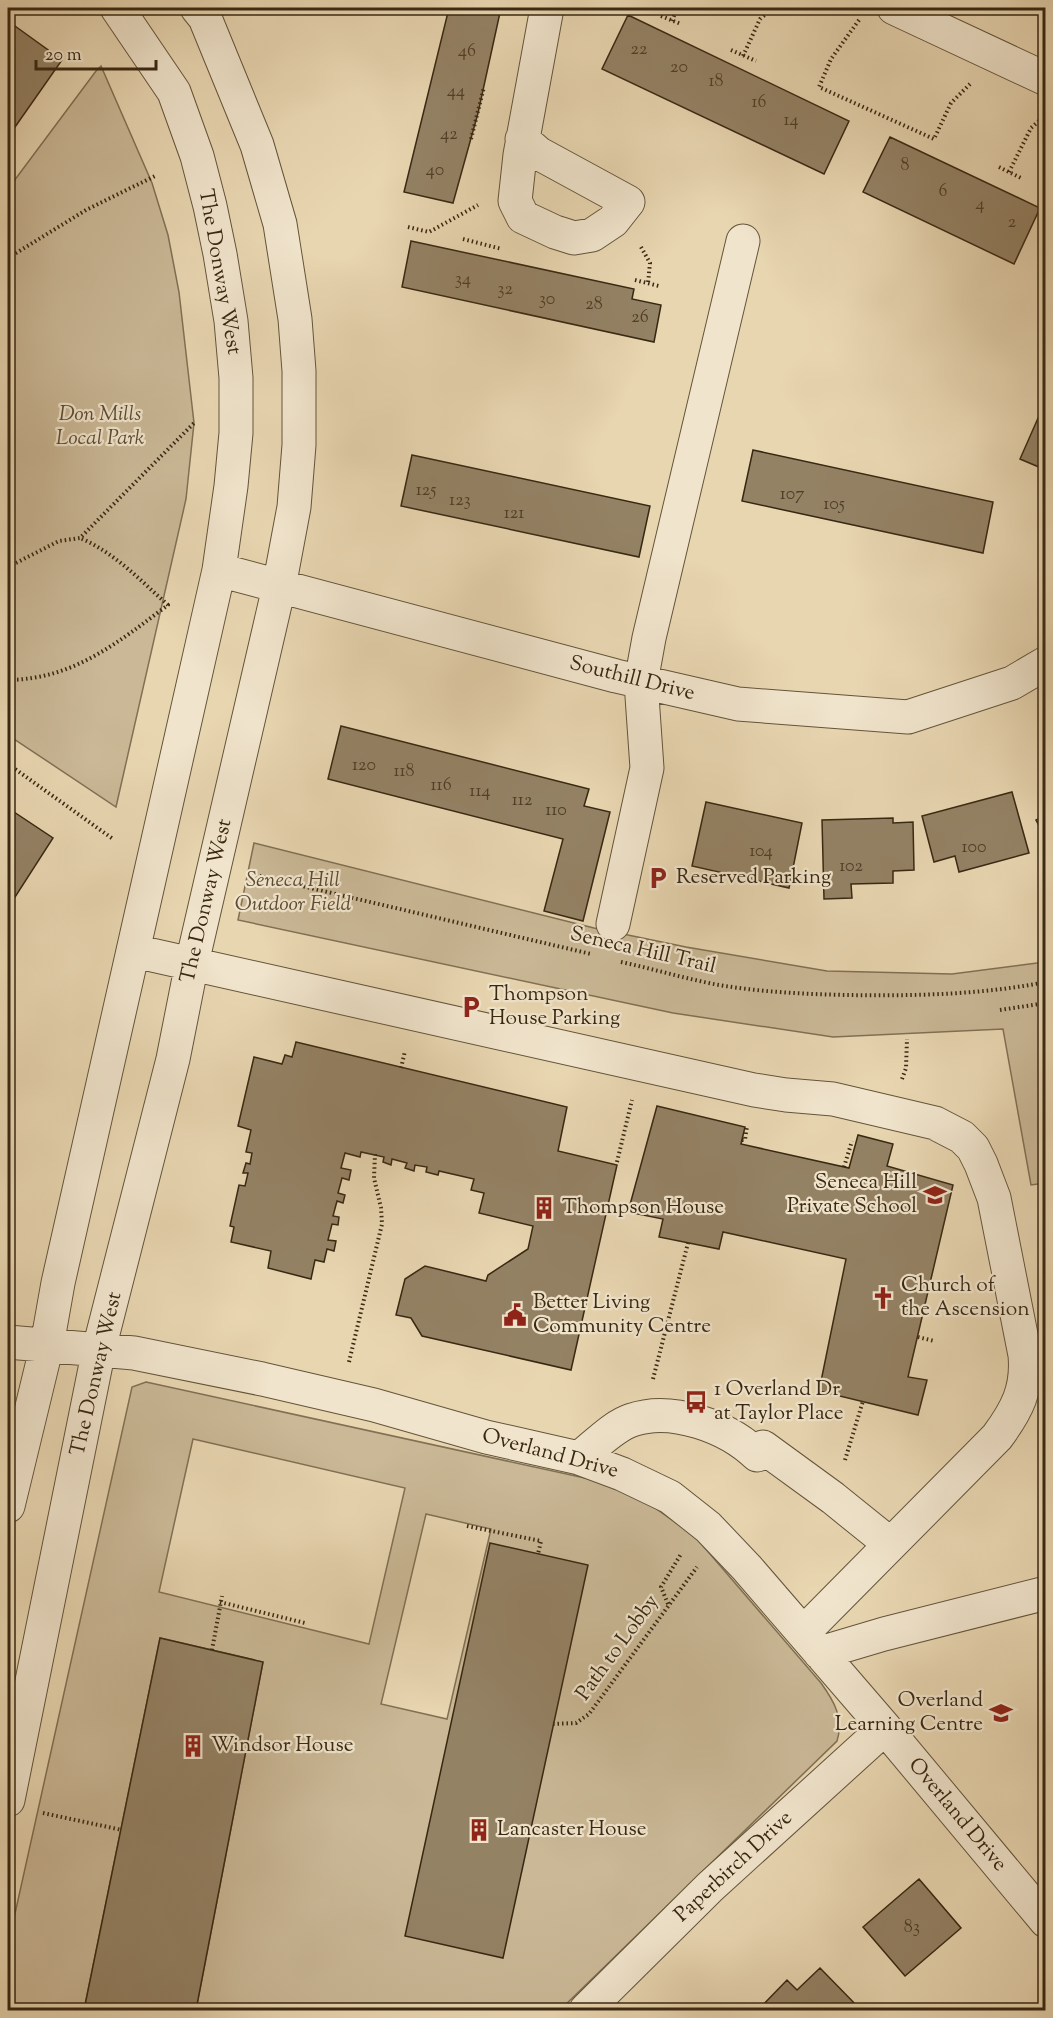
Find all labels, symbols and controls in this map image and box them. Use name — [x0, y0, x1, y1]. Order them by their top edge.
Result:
scale bar — [36, 33, 156, 71]
house number: 22 — [631, 37, 648, 63]
house number: 46 — [458, 39, 476, 65]
text: 20 m — [45, 43, 82, 69]
house number: 20 — [670, 55, 688, 81]
house number: 18 — [708, 69, 724, 95]
house number: 44 — [447, 79, 465, 105]
house number: 16 — [751, 90, 767, 116]
house number: 14 — [783, 108, 799, 134]
house number: 42 — [440, 122, 458, 148]
house number: 8 — [901, 153, 910, 179]
house number: 40 — [426, 158, 444, 184]
house number: 6 — [939, 179, 948, 205]
street label: The Donway West — [190, 187, 248, 357]
house number: 4 — [975, 192, 985, 218]
house number: 2 — [1008, 210, 1017, 236]
house number: 34 — [455, 267, 471, 293]
house number: 32 — [497, 277, 513, 303]
house number: 30 — [539, 287, 555, 313]
house number: 28 — [585, 292, 603, 318]
house number: 26 — [631, 305, 649, 331]
park label: Don Mills Local Park — [56, 400, 145, 454]
house number: 125 — [416, 478, 436, 504]
house number: 107 — [780, 482, 804, 508]
house number: 123 — [449, 488, 471, 514]
house number: 105 — [823, 492, 845, 518]
house number: 121 — [504, 501, 524, 527]
street label: Southill Drive — [566, 649, 698, 709]
house number: 120 — [352, 753, 376, 779]
house number: 118 — [393, 759, 415, 785]
house number: 116 — [430, 773, 452, 799]
house number: 114 — [469, 779, 491, 805]
house number: 112 — [512, 788, 533, 814]
house number: 110 — [545, 798, 567, 824]
street label: The Donway West — [174, 816, 240, 986]
house number: 100 — [962, 835, 986, 861]
house number: 104 — [749, 839, 773, 865]
house number: 102 — [839, 854, 863, 880]
place label: Reserved Parking — [676, 863, 831, 893]
parking icon: Reserved Parking — [645, 865, 671, 891]
park label: Seneca Hill Outdoor Field — [235, 866, 352, 920]
street label: Seneca Hill Trail — [567, 920, 719, 982]
place label: Thompson House Parking — [489, 980, 620, 1034]
parking icon: Thompson House Parking — [458, 994, 484, 1020]
place label: Seneca Hill Private School — [787, 1168, 917, 1222]
school or university icon: Seneca Hill Private School — [922, 1182, 948, 1208]
place label: Thompson House — [562, 1193, 724, 1223]
building icon: Thompson House — [531, 1195, 557, 1221]
place label: Church of the Ascension — [901, 1271, 1030, 1325]
church icon: Church of the Ascension — [870, 1285, 896, 1311]
place label: Better Living Community Centre — [533, 1288, 711, 1342]
street label: The Donway West — [64, 1289, 130, 1459]
public building icon: Better Living Community Centre — [502, 1302, 528, 1328]
place label: 1 Overland Dr at Taylor Place — [714, 1375, 844, 1429]
bus stop icon: 1 Overland Dr at Taylor Place — [683, 1389, 709, 1415]
street label: Overland Drive — [478, 1421, 622, 1487]
street label: Path to Lobby — [569, 1588, 667, 1707]
place label: Overland Learning Centre — [835, 1686, 983, 1740]
school or university icon: Overland Learning Centre — [988, 1700, 1014, 1726]
place label: Windsor House — [211, 1731, 353, 1761]
building icon: Windsor House — [180, 1733, 206, 1759]
street label: Overland Drive — [900, 1752, 1014, 1878]
street label: Paperbirch Drive — [668, 1804, 800, 1930]
place label: Lancaster House — [497, 1815, 647, 1845]
building icon: Lancaster House — [466, 1817, 492, 1843]
house number: 83 — [904, 1915, 920, 1941]

